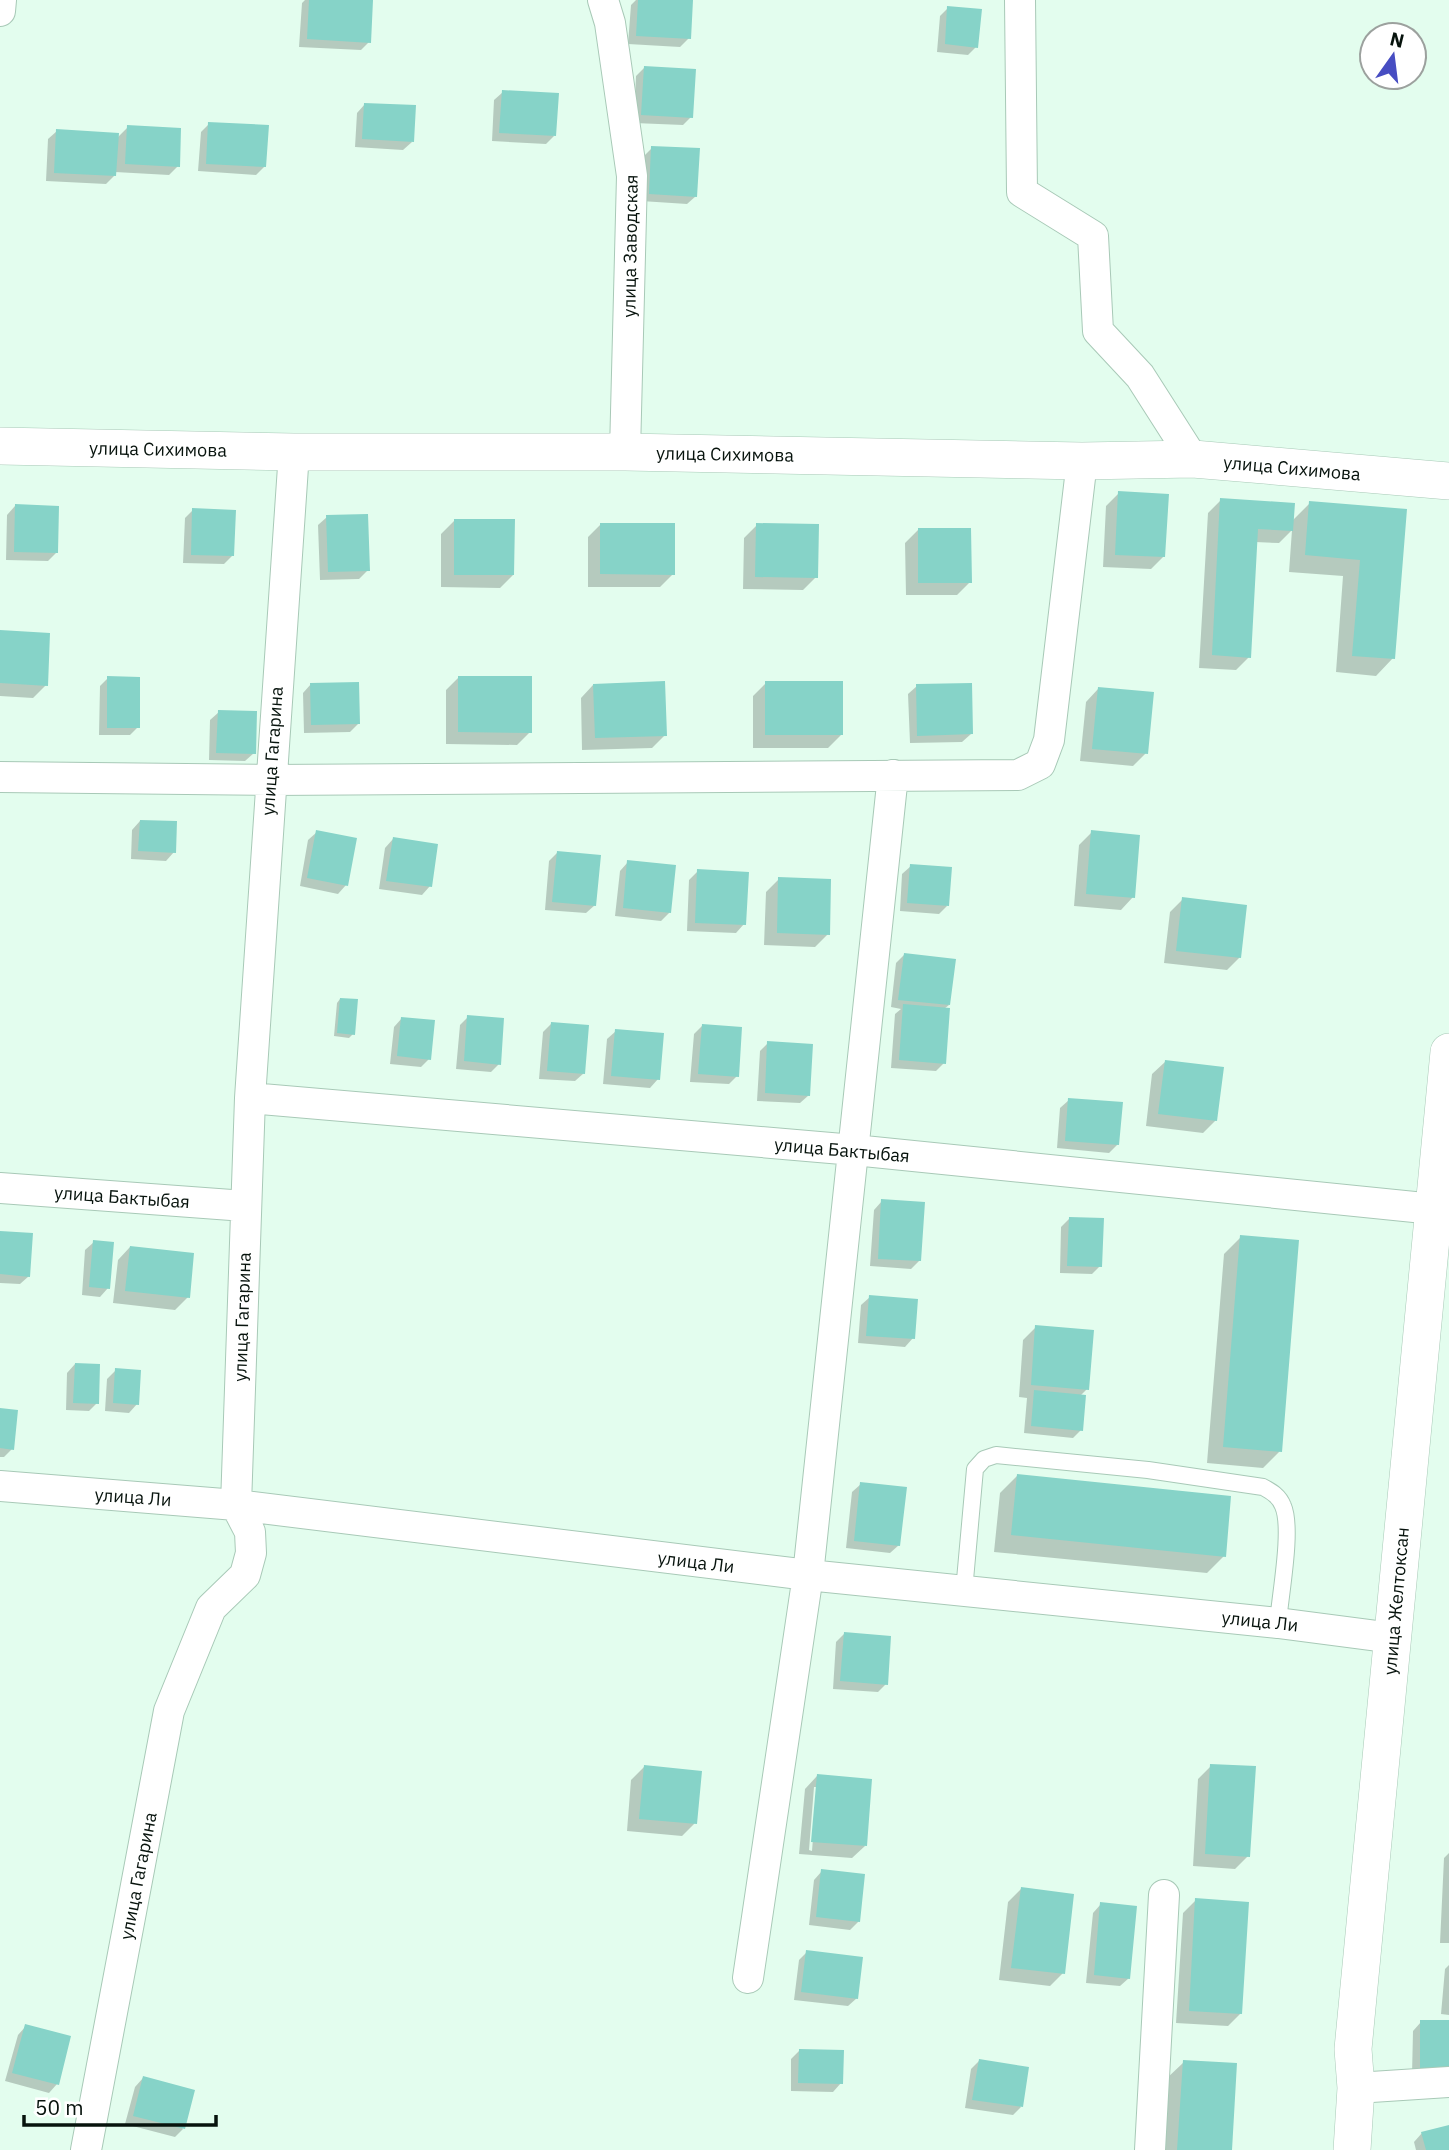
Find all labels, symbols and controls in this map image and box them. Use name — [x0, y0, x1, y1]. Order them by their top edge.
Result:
north arrow — [1358, 21, 1428, 91]
text: N — [1388, 26, 1407, 53]
street label: улица Заводская — [617, 174, 643, 318]
street label: улица Сихимова — [89, 436, 227, 462]
street label: улица Сихимова — [656, 441, 794, 467]
street label: улица Сихимова — [1222, 451, 1362, 485]
street label: улица Гагарина — [256, 685, 288, 816]
street label: улица Бактыбая — [773, 1133, 911, 1167]
street label: улица Бактыбая — [53, 1181, 191, 1213]
street label: улица Гагарина — [228, 1251, 256, 1382]
street label: улица Ли — [94, 1483, 172, 1511]
street label: улица Желтоксан — [1378, 1526, 1414, 1676]
street label: улица Ли — [656, 1546, 736, 1578]
street label: улица Ли — [1221, 1606, 1299, 1636]
street label: улица Гагарина — [114, 1810, 162, 1942]
scale bar — [24, 2084, 217, 2128]
text: 50 m — [35, 2093, 84, 2121]

